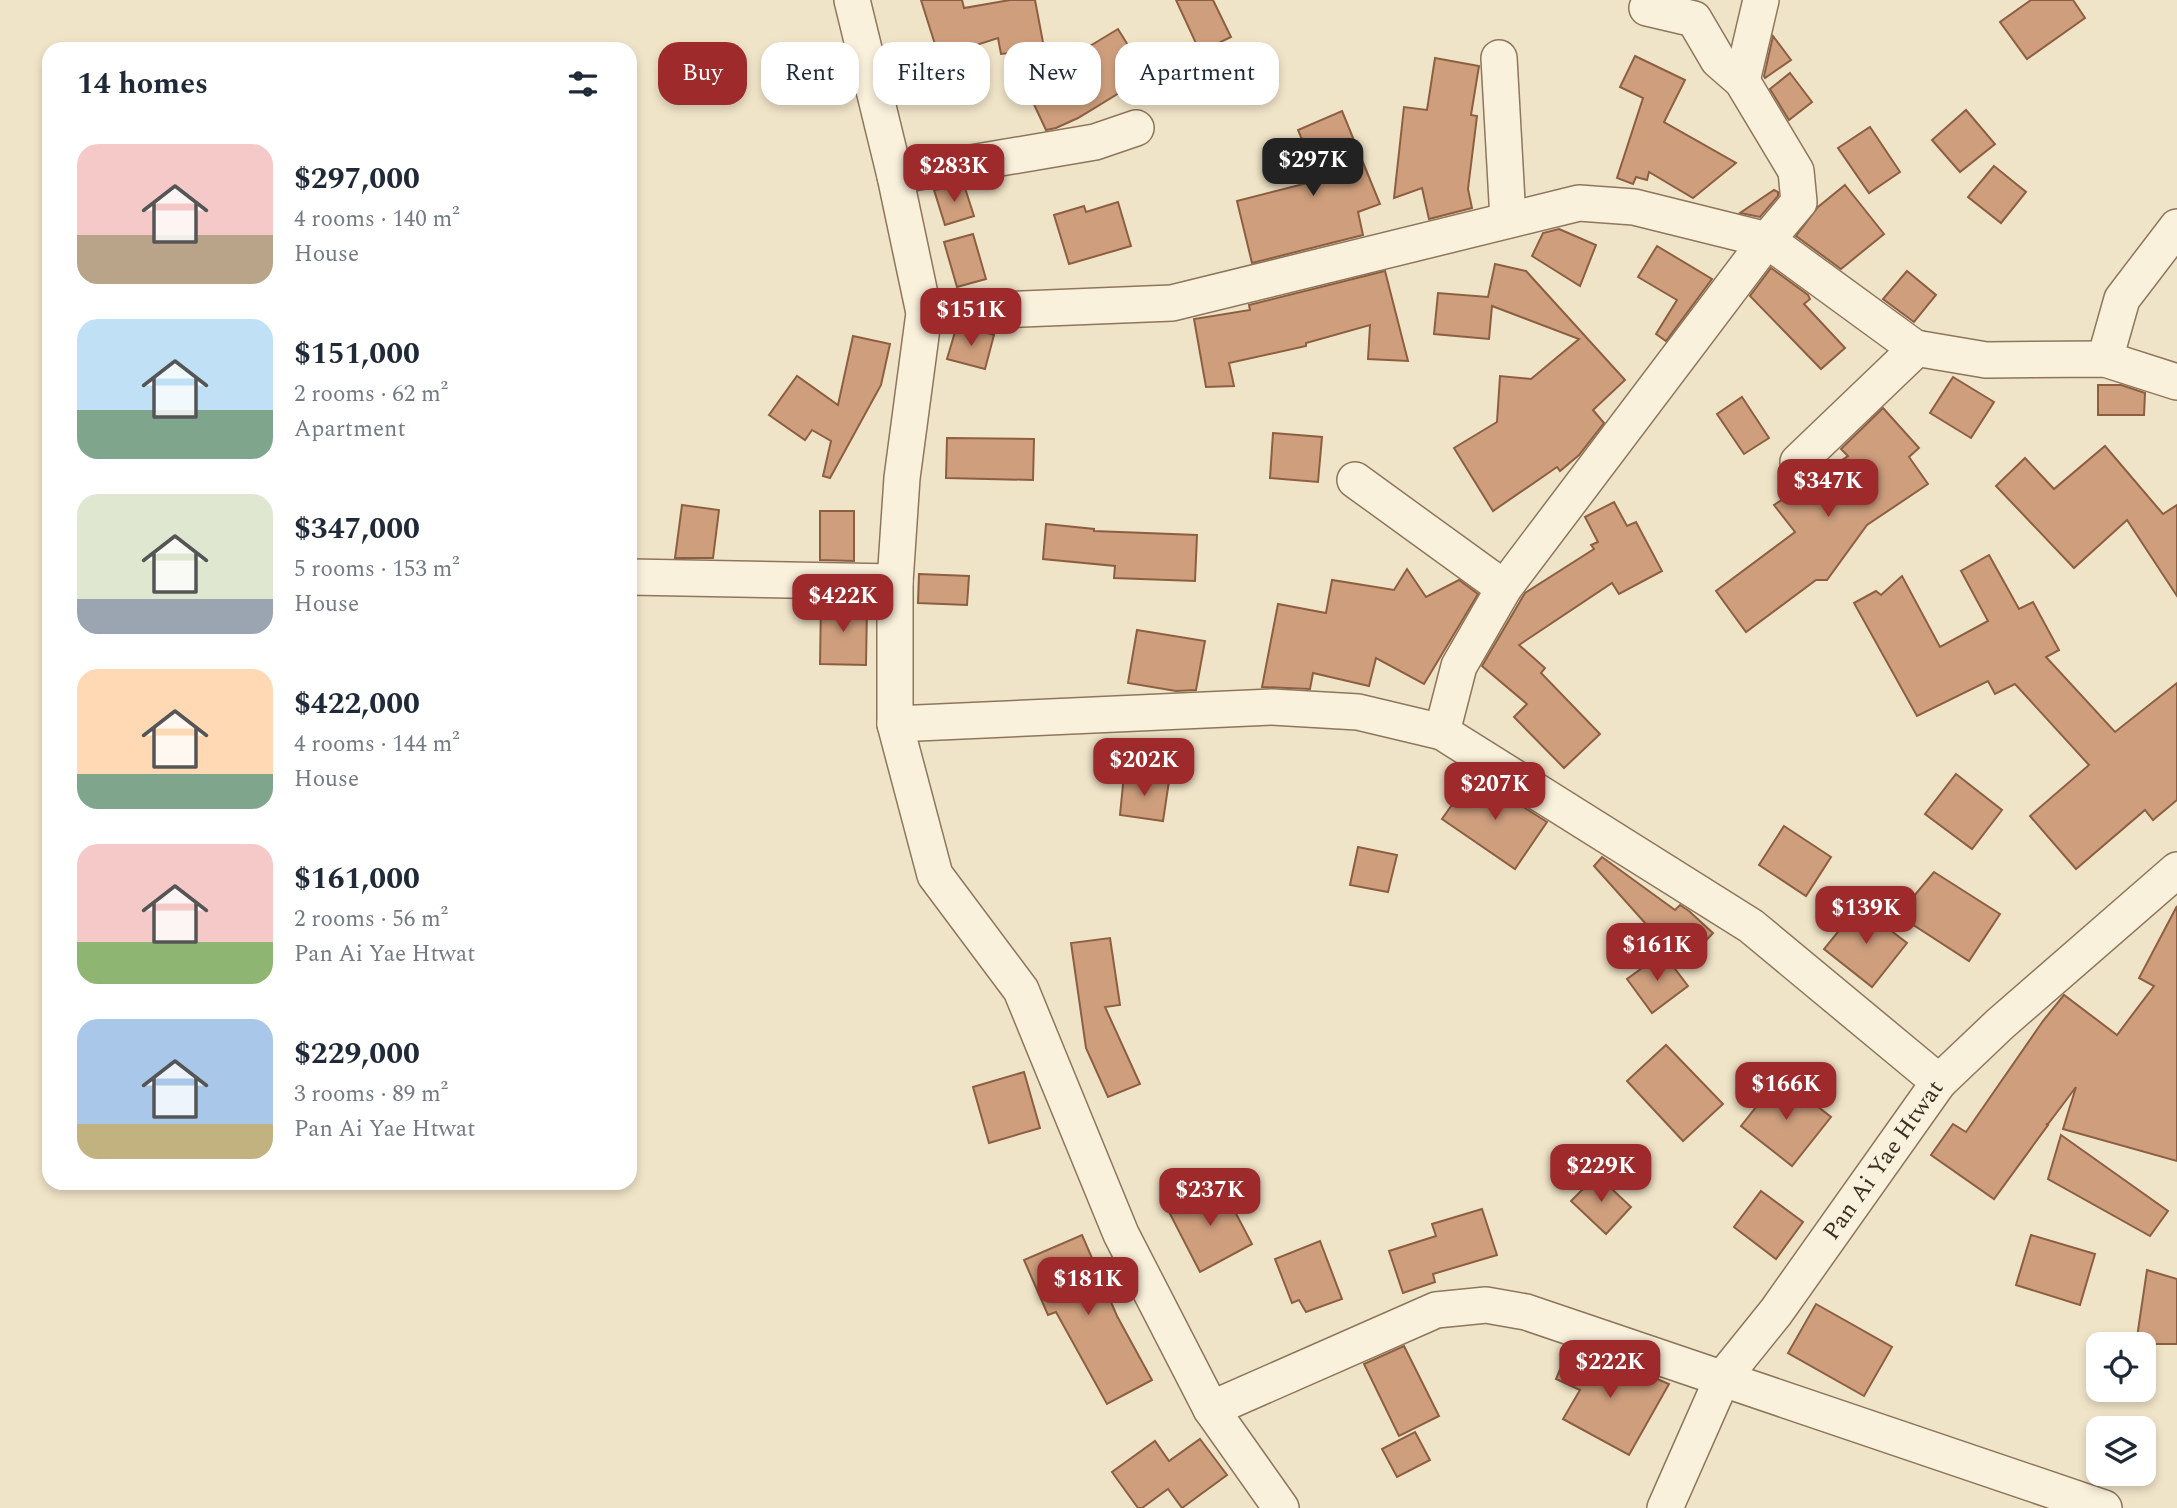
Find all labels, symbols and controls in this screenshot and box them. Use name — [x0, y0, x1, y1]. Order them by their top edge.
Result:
chip: Buy — [658, 42, 747, 105]
chip: Rent — [761, 42, 859, 105]
chip: Filters — [873, 42, 990, 105]
chip: New — [1004, 42, 1101, 105]
chip: Apartment — [1115, 42, 1279, 105]
text: 14 homes — [77, 61, 208, 107]
icon: filters — [564, 65, 602, 103]
pin: $297K — [1264, 138, 1362, 198]
text: $297K — [1278, 143, 1348, 178]
pin: $283K — [905, 144, 1003, 204]
text: $283K — [919, 149, 989, 184]
text: $297,000 — [294, 156, 420, 202]
icon: home — [133, 172, 217, 256]
text: 4 rooms · 140 m² — [294, 202, 460, 237]
text: House — [294, 237, 359, 272]
pin: $151K — [922, 288, 1020, 348]
text: $151K — [936, 293, 1006, 328]
text: $151,000 — [294, 331, 420, 377]
icon: home — [133, 347, 217, 431]
text: 2 rooms · 62 m² — [294, 377, 448, 412]
text: Apartment — [294, 412, 406, 447]
pin: $347K — [1779, 460, 1877, 519]
text: $347K — [1793, 464, 1863, 499]
text: $347,000 — [294, 506, 420, 552]
icon: home — [133, 522, 217, 606]
text: 5 rooms · 153 m² — [294, 552, 460, 587]
pin: $422K — [794, 574, 892, 634]
text: $422K — [808, 579, 878, 614]
text: House — [294, 587, 359, 622]
text: $422,000 — [294, 681, 420, 727]
icon: home — [133, 697, 217, 781]
text: 4 rooms · 144 m² — [294, 727, 460, 762]
pin: $202K — [1095, 738, 1193, 798]
text: $202K — [1109, 743, 1179, 778]
text: House — [294, 762, 359, 797]
pin: $207K — [1446, 762, 1544, 822]
text: $207K — [1460, 767, 1530, 802]
text: $161,000 — [294, 856, 420, 902]
icon: home — [133, 872, 217, 956]
pin: $139K — [1817, 886, 1915, 946]
text: $139K — [1831, 891, 1901, 926]
text: 2 rooms · 56 m² — [294, 902, 448, 937]
pin: $161K — [1608, 923, 1706, 983]
text: $161K — [1622, 928, 1692, 963]
text: Pan Ai Yae Htwat — [294, 937, 475, 972]
text: $229,000 — [294, 1031, 420, 1077]
icon: home — [133, 1047, 217, 1131]
pin: $166K — [1737, 1062, 1835, 1122]
text: $166K — [1751, 1067, 1821, 1102]
street label: Pan Ai Yae Htwat — [1814, 1073, 1953, 1248]
text: 3 rooms · 89 m² — [294, 1077, 448, 1112]
text: Pan Ai Yae Htwat — [294, 1112, 475, 1147]
pin: $229K — [1552, 1144, 1650, 1204]
text: $229K — [1566, 1149, 1636, 1184]
pin: $237K — [1161, 1168, 1259, 1228]
text: $237K — [1175, 1173, 1245, 1208]
pin: $181K — [1039, 1258, 1137, 1317]
text: $181K — [1053, 1262, 1123, 1297]
map controls — [2086, 1332, 2156, 1486]
button: locate — [2086, 1332, 2156, 1402]
pin: $222K — [1561, 1340, 1659, 1400]
text: $222K — [1575, 1345, 1645, 1380]
button: layers — [2086, 1416, 2156, 1486]

